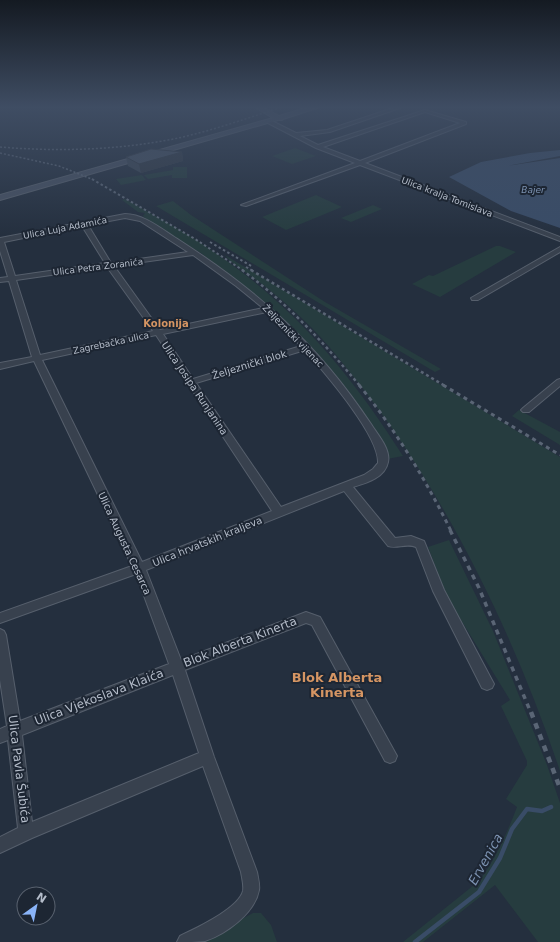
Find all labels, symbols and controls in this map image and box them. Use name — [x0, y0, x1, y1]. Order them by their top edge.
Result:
street label: Ulica kralja Tomislava — [400, 175, 494, 219]
water label: Bajer — [521, 185, 546, 195]
street label: Ulica Luja Adamića — [22, 215, 108, 241]
street label: Ulica Petra Zoranića — [52, 257, 144, 277]
street label: Željeznički vijenac — [261, 302, 326, 369]
district label: Kolonija — [143, 318, 189, 329]
street label: Zagrebačka ulica — [72, 330, 150, 356]
street label: Ulica Josipa Runjanina — [159, 340, 230, 437]
street label: Željeznički blok — [210, 347, 288, 381]
street label: Ulica Augusta Cesarca — [96, 490, 153, 596]
street label: Ulica hrvatskih kraljeva — [151, 514, 264, 569]
street label: Blok Alberta Kinerta — [181, 614, 299, 670]
street label: Ulica Vjekoslava Klaića — [33, 666, 165, 728]
district label: Blok Alberta Kinerta — [292, 670, 382, 700]
street label: Ulica Pavla Šubića — [5, 714, 34, 824]
water label: Ervenica — [465, 831, 506, 887]
north arrow — [16, 886, 56, 926]
text: N — [34, 890, 49, 906]

